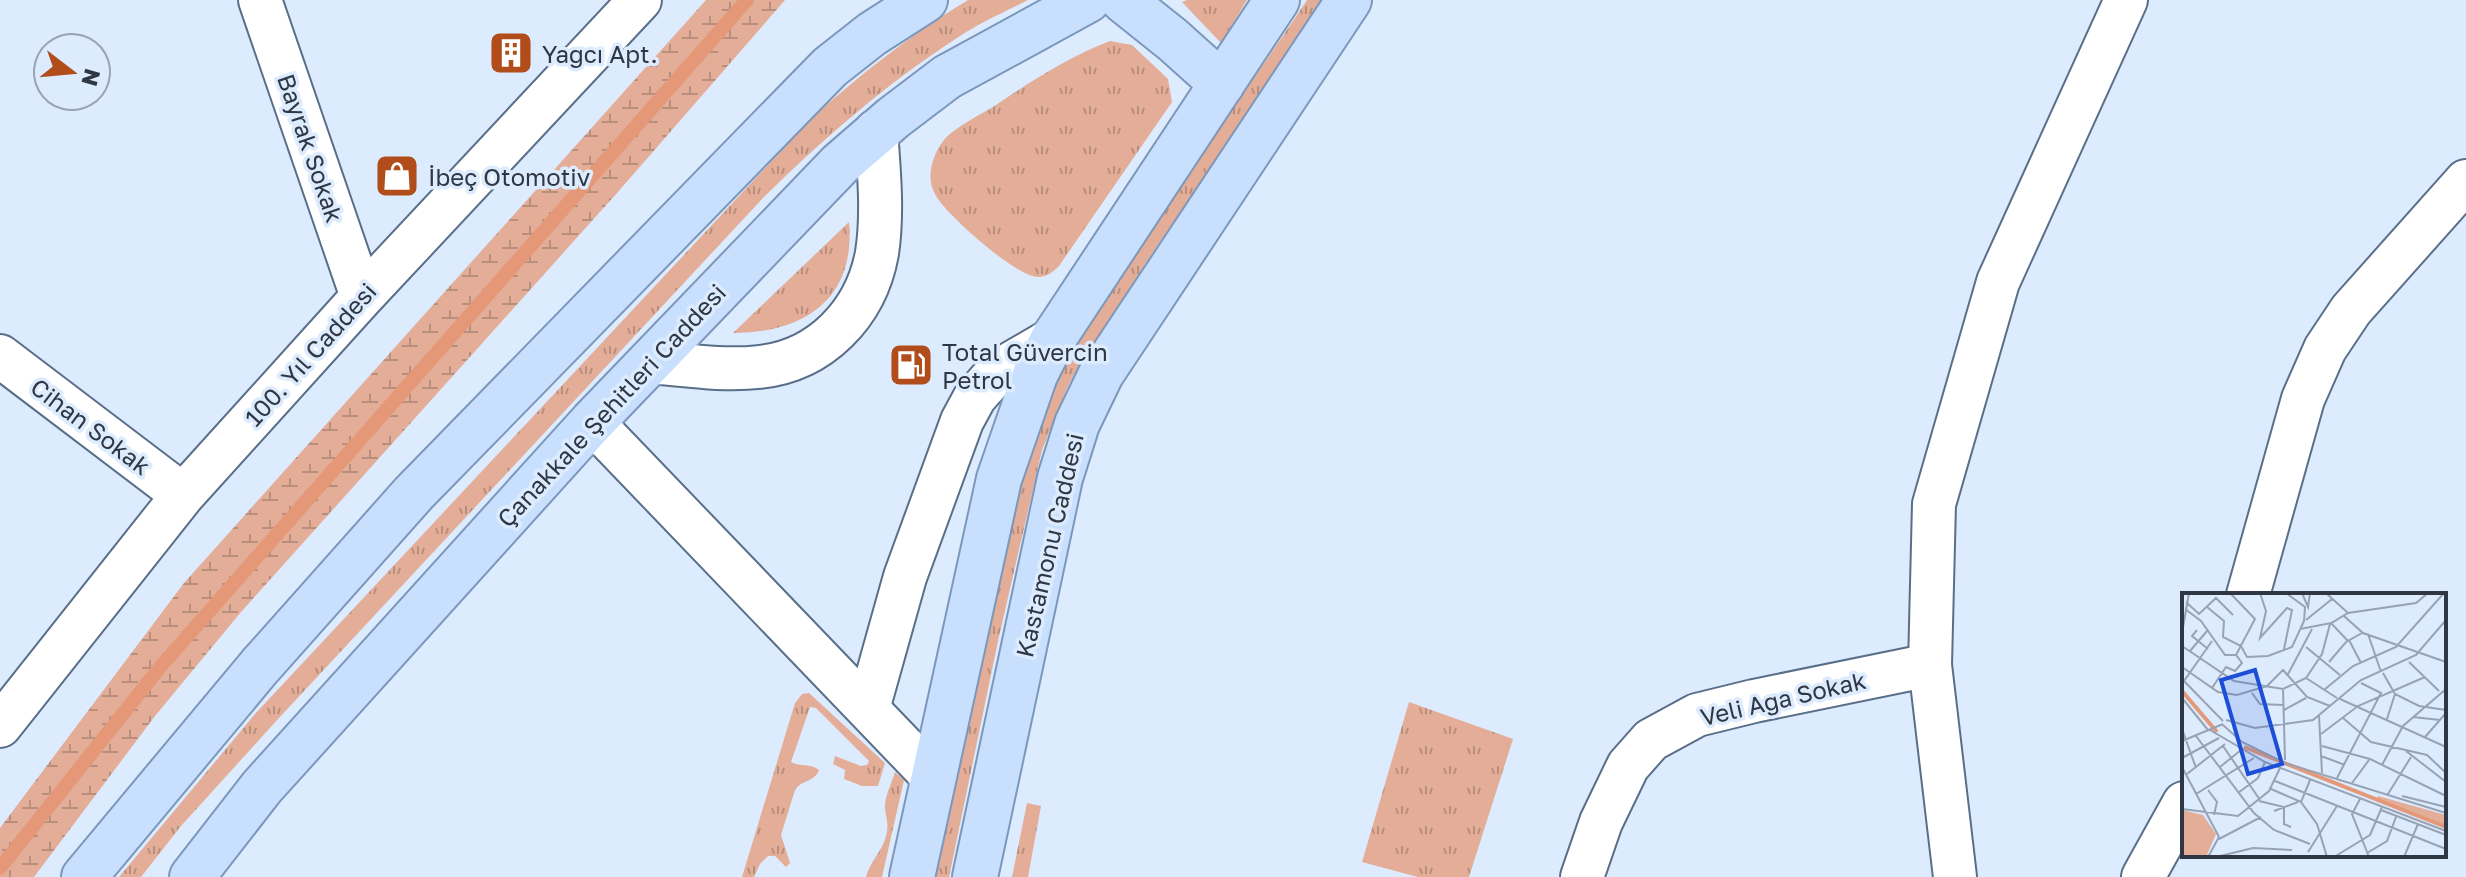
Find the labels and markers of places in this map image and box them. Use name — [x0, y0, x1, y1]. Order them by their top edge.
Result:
building icon: Yağcı Apt. — [487, 29, 535, 77]
place label: Yağcı Apt. — [542, 39, 658, 68]
shop icon: İbeç Otomotiv — [373, 152, 421, 200]
place label: İbeç Otomotiv — [428, 162, 590, 191]
place label: Total Güvercin Petrol — [942, 337, 1108, 394]
fuel station icon: Total Güvercin Petrol — [887, 341, 935, 389]

